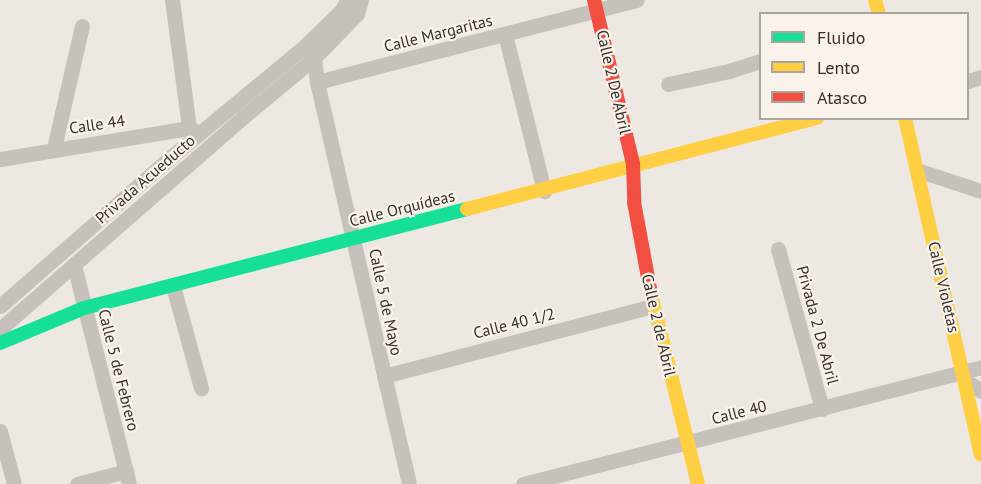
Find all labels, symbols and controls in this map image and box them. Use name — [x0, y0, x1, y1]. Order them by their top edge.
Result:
street label: Calle Margaritas — [382, 10, 494, 56]
legend — [759, 12, 969, 120]
text: Fluido — [817, 26, 865, 49]
street label: Calle 2 De Abril — [593, 28, 635, 136]
text: Lento — [817, 56, 860, 79]
text: Atasco — [817, 86, 867, 109]
street label: Calle 44 — [68, 111, 126, 137]
street label: Privada Acueducto — [91, 130, 199, 228]
street label: Calle Orquídeas — [347, 186, 457, 230]
street label: Calle Violetas — [924, 239, 964, 335]
street label: Calle 5 de Mayo — [365, 247, 407, 357]
street label: Privada 2 De Abril — [793, 263, 843, 387]
street label: Calle 2 de Abril — [638, 272, 680, 378]
street label: Calle 40 1/2 — [471, 304, 557, 342]
street label: Calle 5 de Febrero — [95, 307, 143, 433]
street label: Calle 40 — [710, 396, 768, 428]

